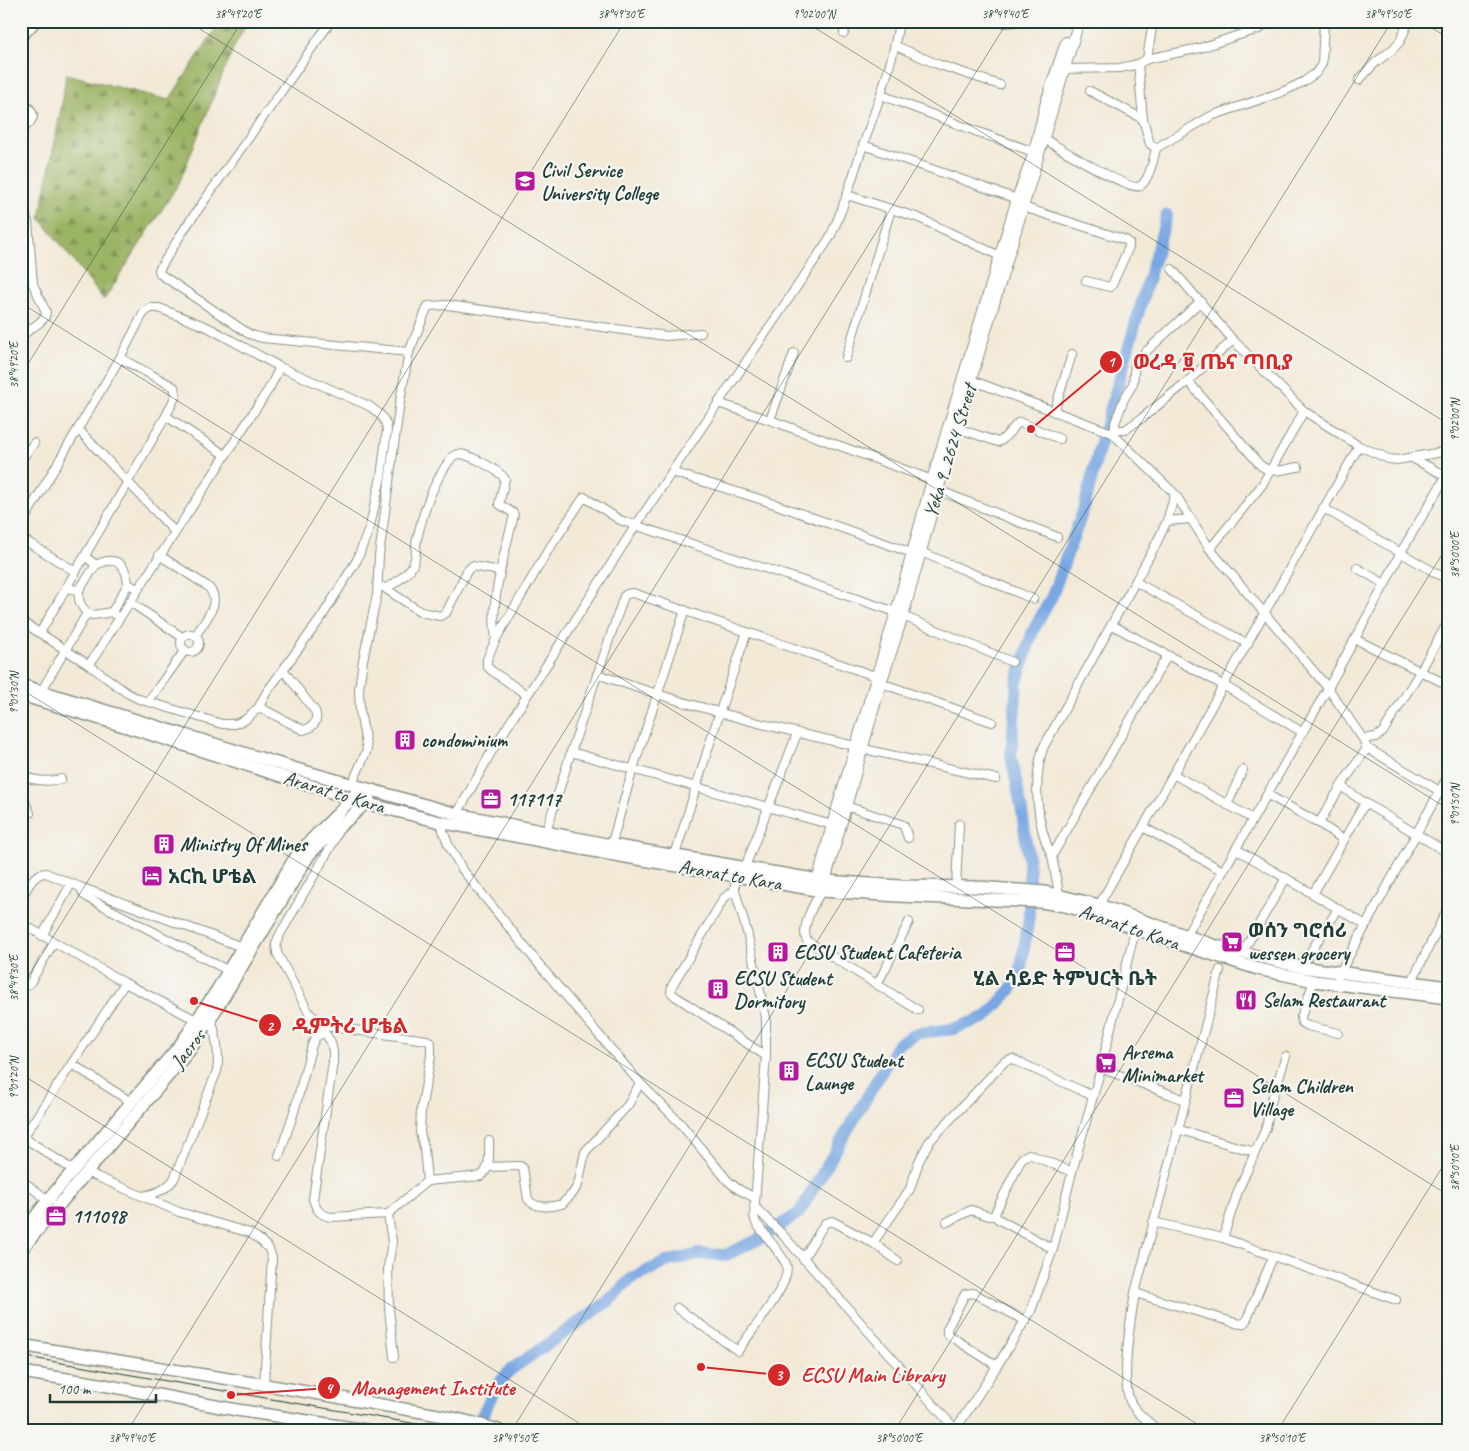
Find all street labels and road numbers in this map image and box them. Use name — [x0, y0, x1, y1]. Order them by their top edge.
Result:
street label: Yeka 9_2624 Street — [918, 378, 983, 521]
street label: Ararat to Kara — [281, 765, 389, 820]
street label: Ararat to Kara — [677, 854, 785, 897]
street label: Ararat to Kara — [1076, 898, 1184, 956]
street label: Jacros — [165, 1023, 212, 1074]

